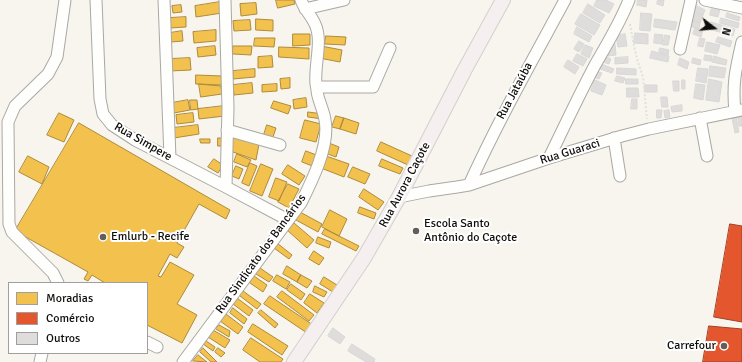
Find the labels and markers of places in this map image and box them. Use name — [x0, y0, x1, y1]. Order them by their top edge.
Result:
place label: Escola Santo Antônio do Caçote — [424, 217, 517, 245]
marker: Escola Santo Antônio do Caçote — [411, 226, 421, 236]
place label: Emlurb - Recife — [111, 230, 189, 244]
marker: Emlurb - Recife — [98, 232, 108, 242]
place label: Carrefour — [667, 339, 716, 353]
marker: Carrefour — [719, 341, 729, 351]

